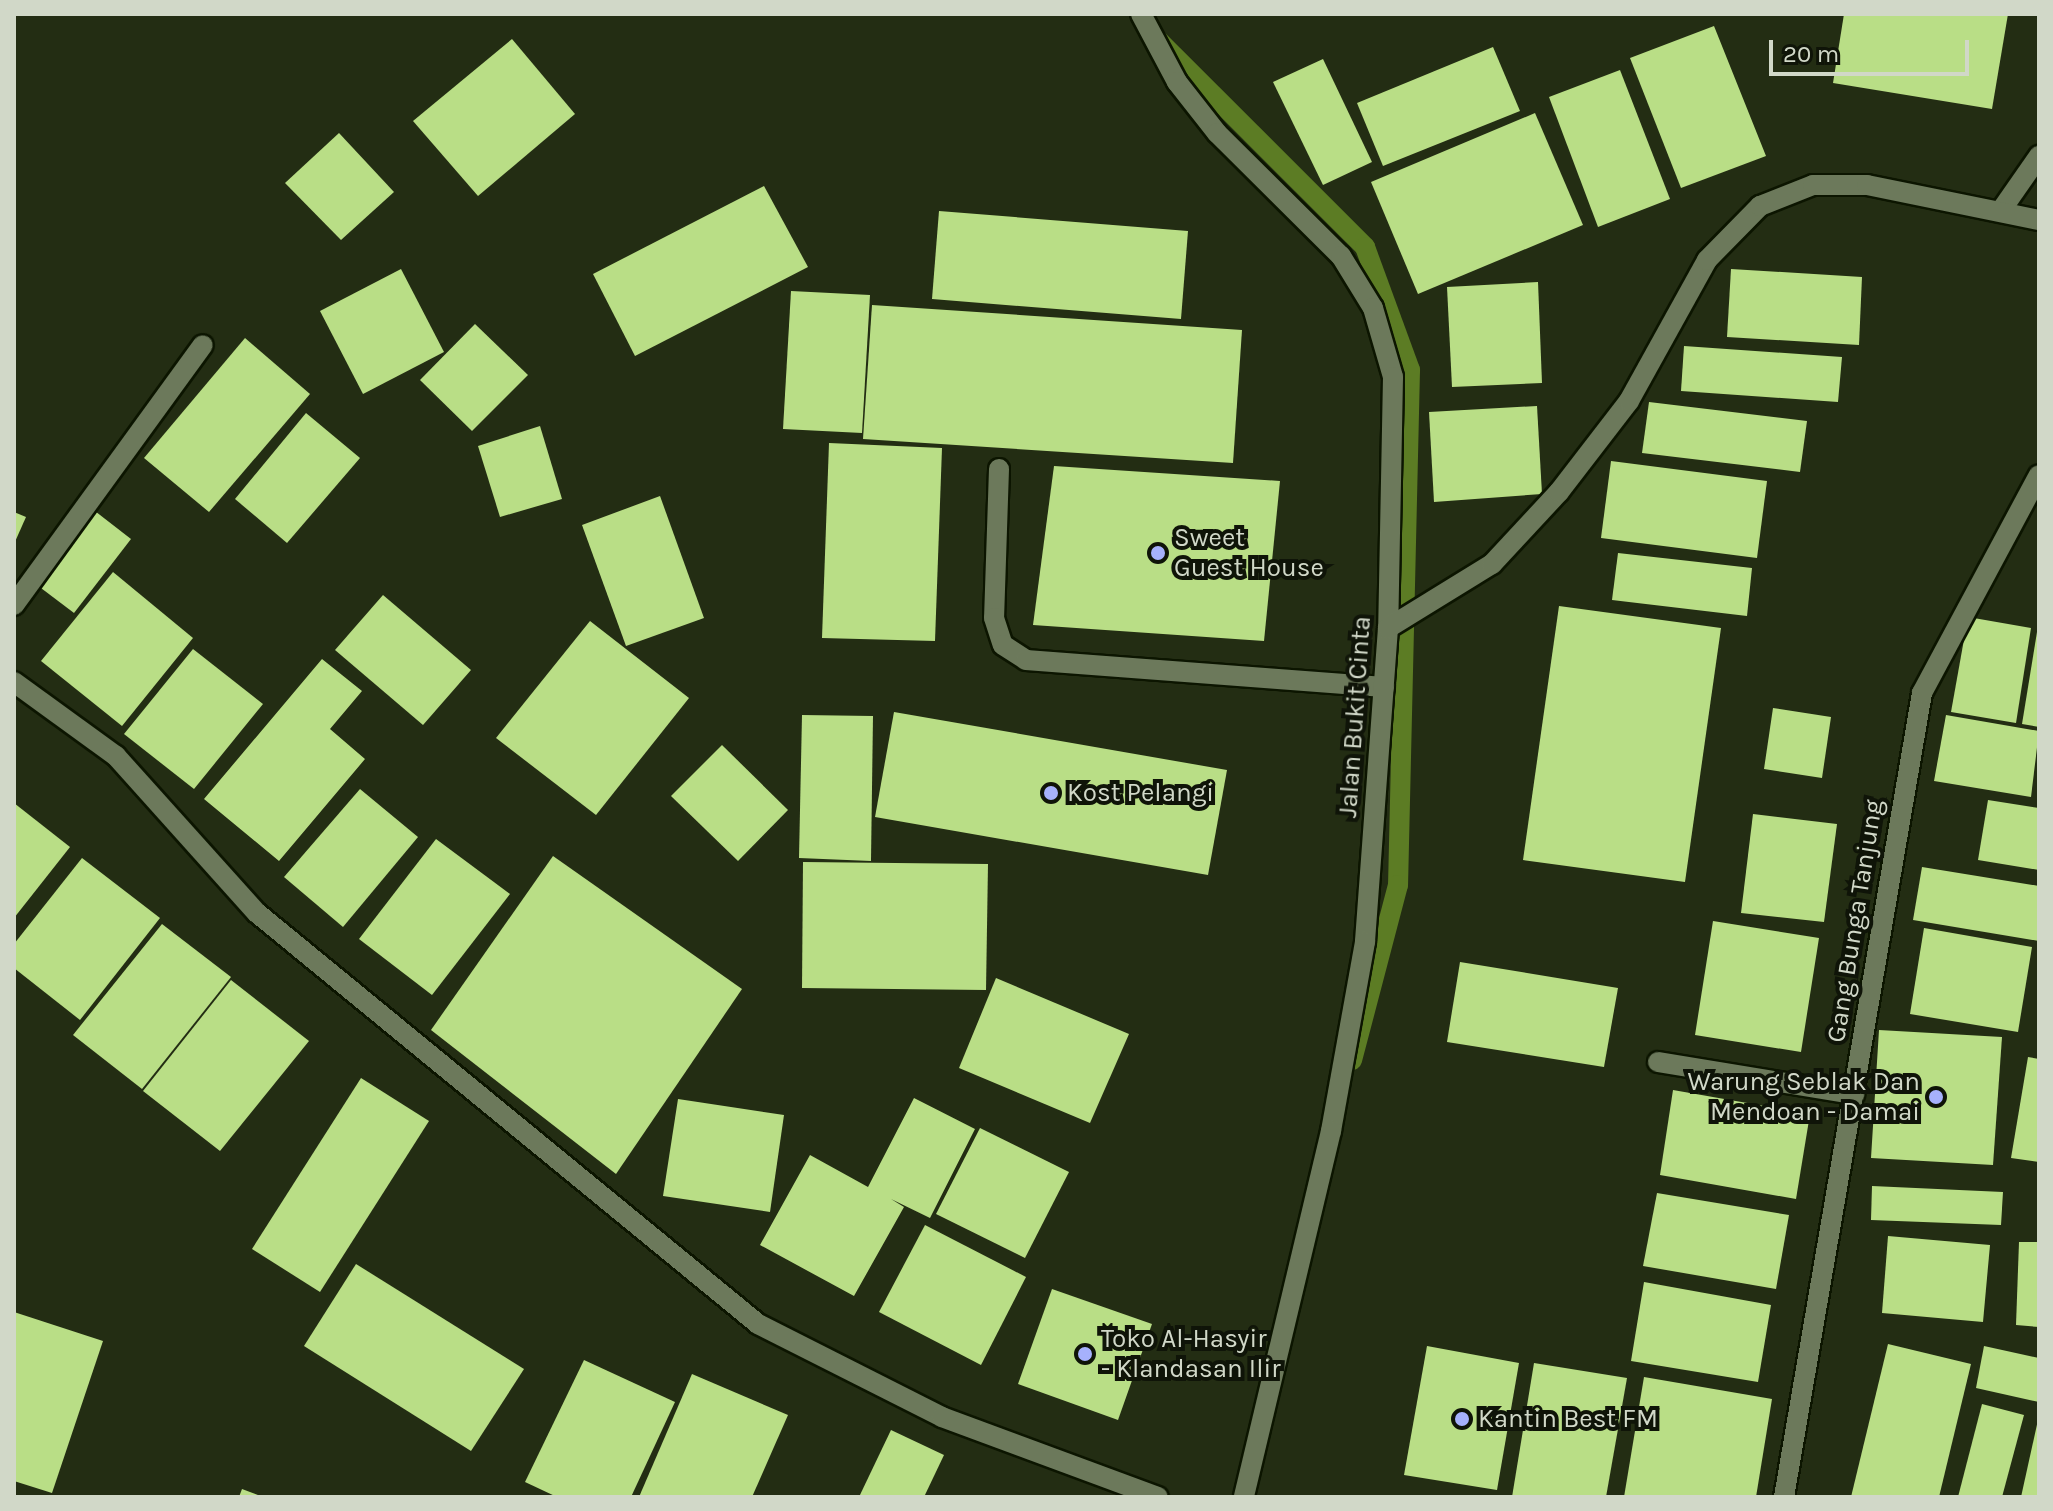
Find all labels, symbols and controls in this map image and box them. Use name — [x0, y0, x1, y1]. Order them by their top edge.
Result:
scale bar — [1773, 24, 1973, 74]
text: 20 m — [1783, 40, 1839, 68]
place label: Sweet Guest House — [1174, 522, 1324, 584]
marker: Sweet Guest House — [1149, 544, 1167, 562]
street label: Jalan Bukit Cinta — [1332, 615, 1378, 819]
place label: Kost Pelangi — [1067, 777, 1214, 809]
marker: Kost Pelangi — [1042, 784, 1060, 802]
street label: Gang Bunga Tanjung — [1820, 797, 1890, 1045]
place label: Warung Seblak Dan Mendoan - Damai — [1688, 1066, 1920, 1128]
marker: Warung Seblak Dan Mendoan - Damai — [1927, 1088, 1945, 1106]
place label: Toko Al-Hasyir - Klandasan Ilir — [1101, 1323, 1281, 1384]
marker: Toko Al-Hasyir - Klandasan Ilir — [1076, 1345, 1094, 1363]
place label: Kantin Best FM — [1478, 1403, 1658, 1435]
marker: Kantin Best FM — [1453, 1410, 1471, 1428]

